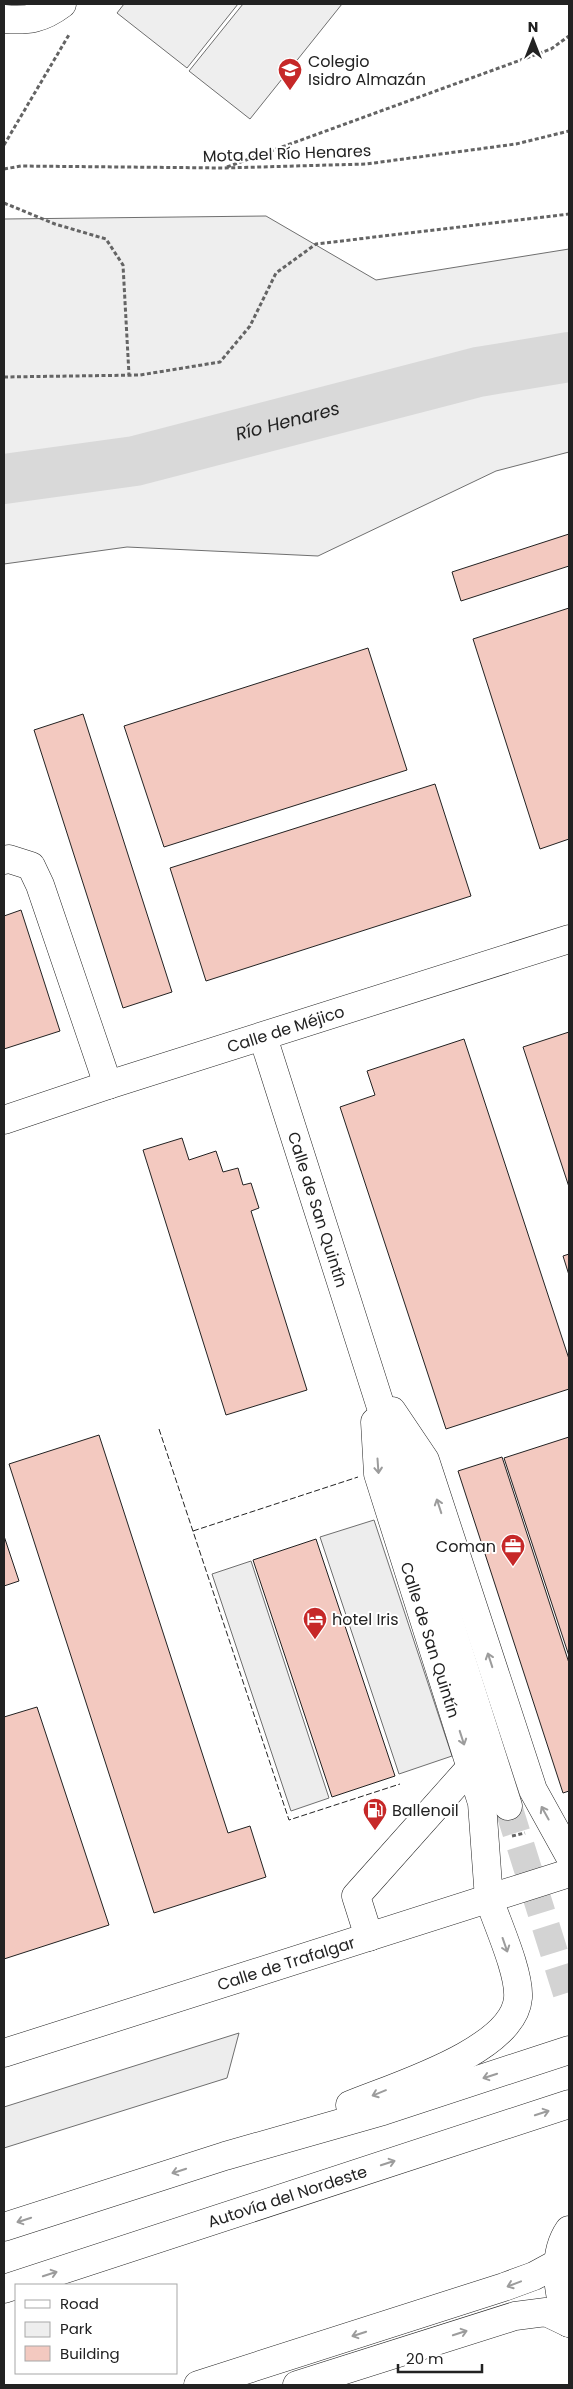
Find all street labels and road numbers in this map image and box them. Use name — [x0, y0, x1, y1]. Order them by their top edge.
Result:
street label: Mota del Río Henares — [202, 139, 372, 168]
street label: Calle de Méjico — [224, 1000, 347, 1059]
street label: Calle de San Quintín — [282, 1129, 353, 1290]
street label: Calle de San Quintín — [395, 1559, 465, 1721]
street label: Calle de Trafalgar — [214, 1931, 358, 1996]
street label: Autovía del Nordeste — [205, 2160, 370, 2234]

